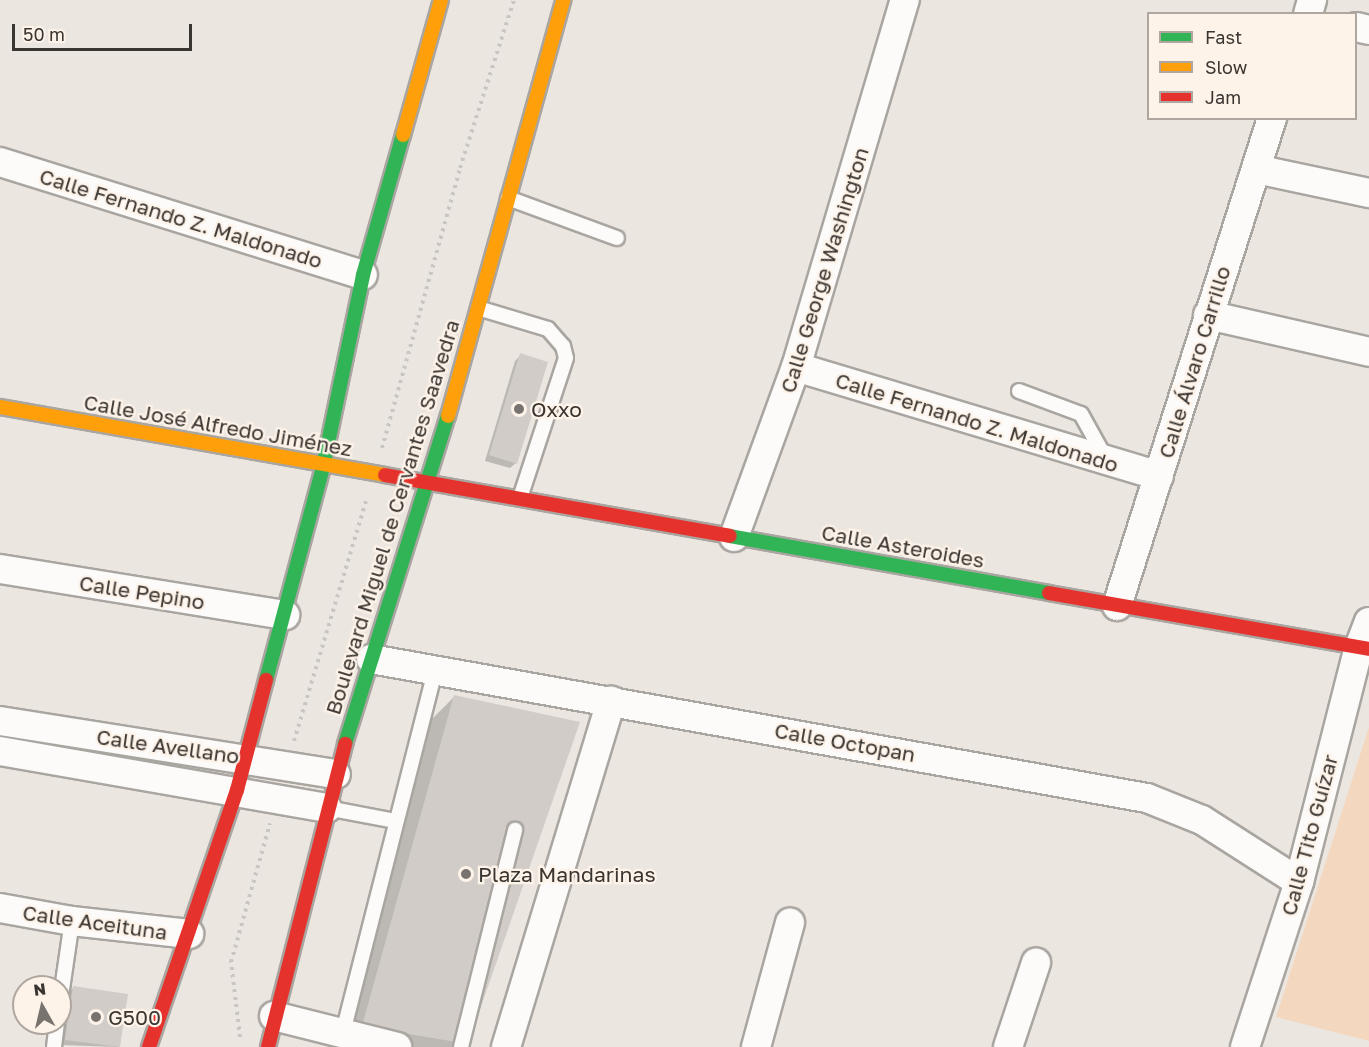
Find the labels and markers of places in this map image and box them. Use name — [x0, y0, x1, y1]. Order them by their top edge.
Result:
place label: Oxxo — [531, 396, 582, 422]
marker: Oxxo — [512, 402, 526, 416]
place label: Plaza Mandarinas — [478, 861, 656, 887]
marker: Plaza Mandarinas — [459, 867, 473, 881]
place label: G500 — [108, 1004, 161, 1030]
marker: G500 — [89, 1010, 103, 1024]

